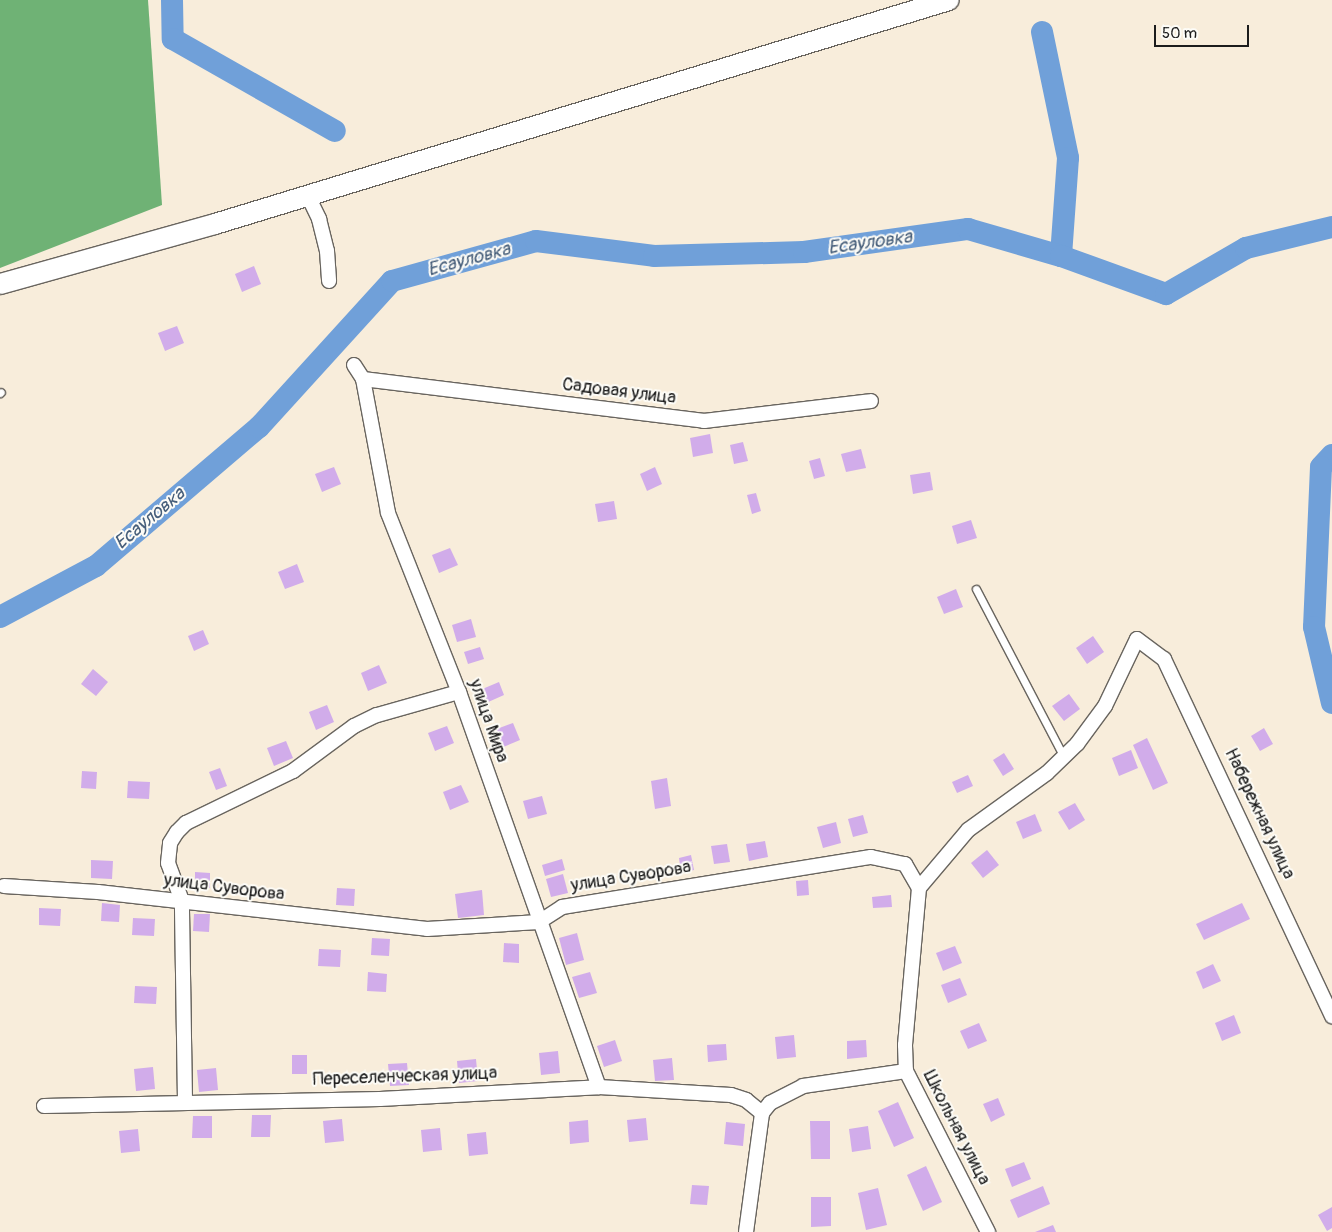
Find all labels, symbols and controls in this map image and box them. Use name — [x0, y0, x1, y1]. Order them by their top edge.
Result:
scale bar — [1157, 15, 1252, 47]
text: 50 m — [1162, 24, 1197, 43]
water label: Есауловка — [826, 226, 914, 260]
water label: Есауловка — [425, 238, 513, 282]
street label: Садовая улица — [561, 374, 677, 410]
water label: Есауловка — [110, 483, 190, 555]
street label: улица Мира — [464, 677, 512, 765]
street label: Набережная улица — [1219, 745, 1299, 883]
street label: улица Суворова — [569, 857, 693, 897]
street label: улица Суворова — [162, 870, 286, 906]
street label: Переселенческая улица — [313, 1063, 497, 1091]
street label: Школьная улица — [918, 1067, 994, 1189]

